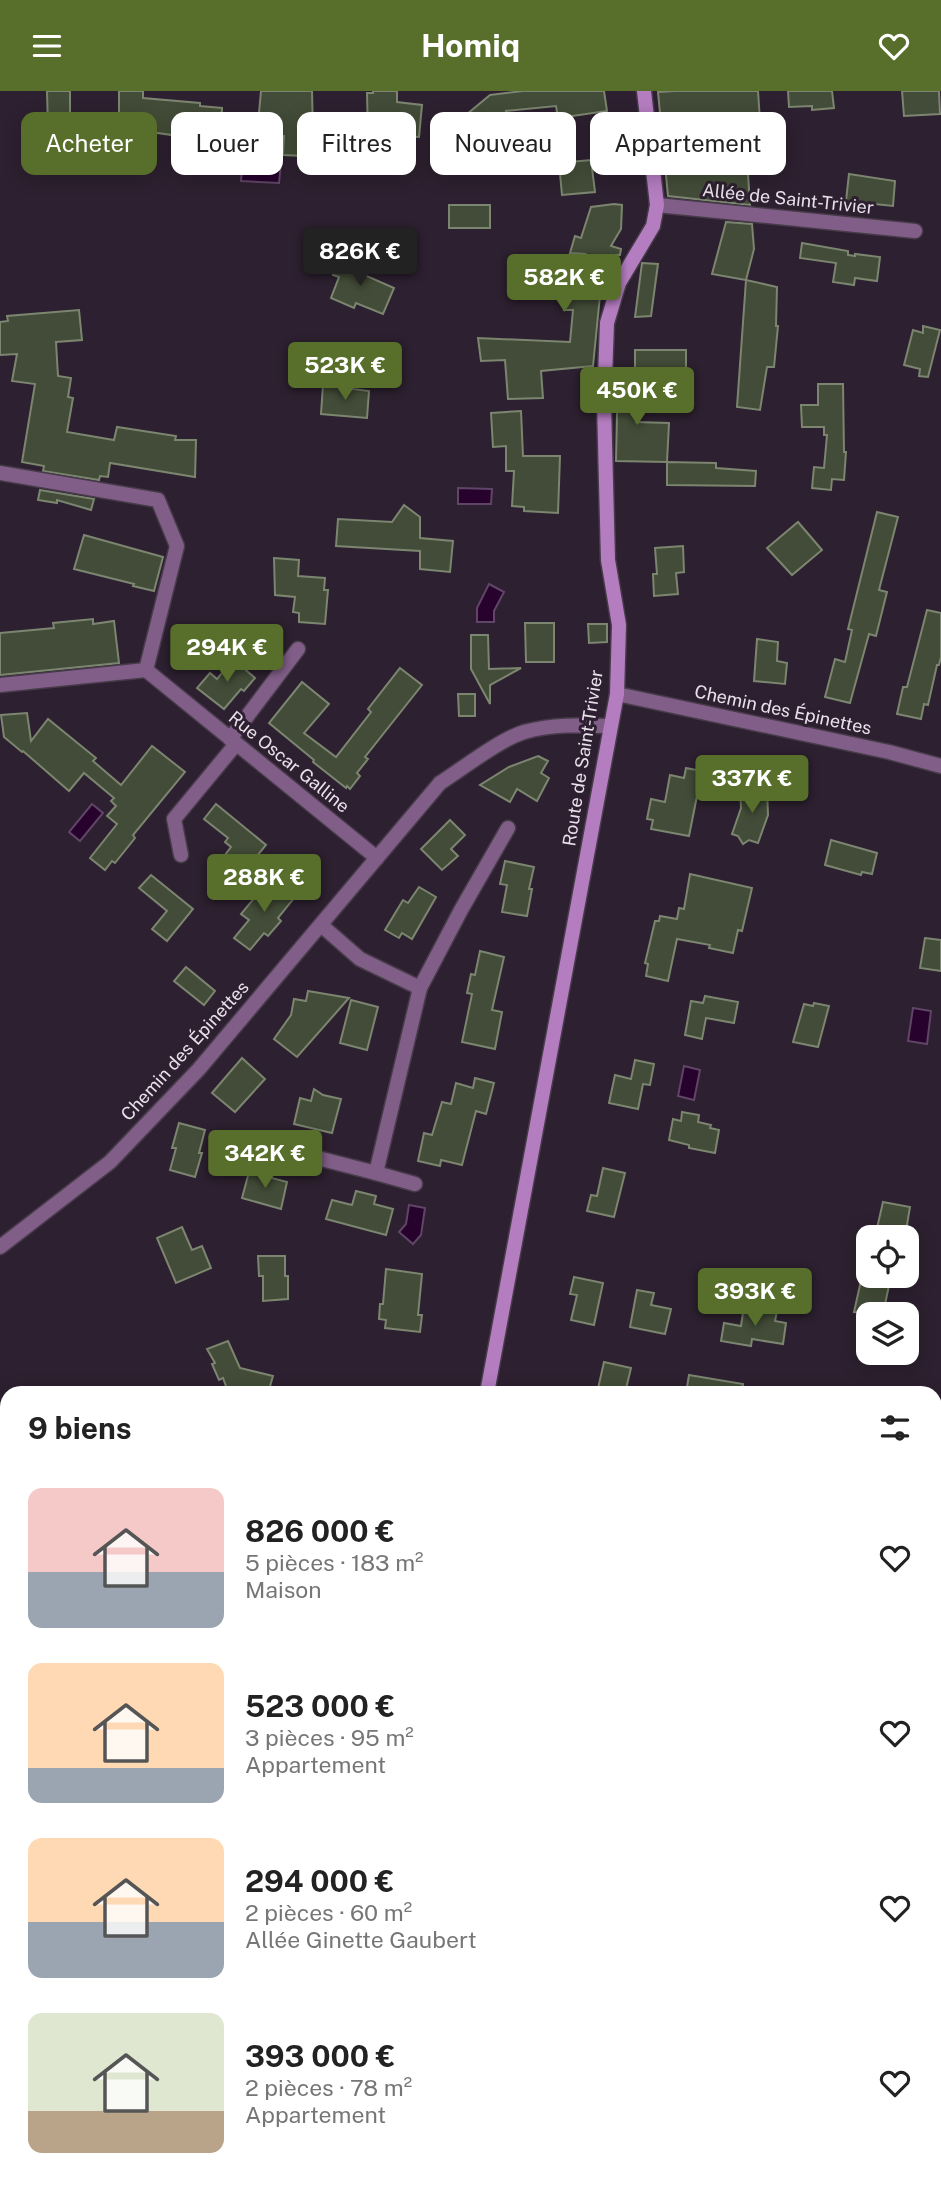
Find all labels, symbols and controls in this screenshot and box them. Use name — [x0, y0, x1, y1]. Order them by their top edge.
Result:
icon: menu — [28, 27, 66, 65]
text: Homiq — [421, 27, 520, 64]
icon: heart — [875, 27, 913, 65]
chip: Acheter — [21, 112, 157, 175]
chip: Louer — [171, 112, 283, 175]
chip: Filtres — [297, 112, 416, 175]
chip: Nouveau — [430, 112, 576, 175]
chip: Appartement — [590, 112, 786, 175]
street label: Allée de Saint-Trivier — [701, 179, 875, 218]
pin: 826K € — [303, 229, 417, 288]
text: 826K € — [319, 237, 401, 264]
pin: 582K € — [507, 255, 621, 314]
text: 582K € — [523, 263, 605, 290]
pin: 523K € — [288, 343, 402, 402]
text: 523K € — [304, 351, 386, 378]
pin: 450K € — [580, 367, 694, 427]
text: 450K € — [596, 376, 678, 403]
pin: 294K € — [170, 625, 284, 684]
text: 294K € — [186, 633, 268, 660]
street label: Route de Saint-Trivier — [558, 668, 607, 848]
street label: Chemin des Épinettes — [693, 680, 874, 739]
street label: Rue Oscar Galline — [225, 707, 354, 817]
pin: 337K € — [695, 755, 809, 815]
text: 337K € — [711, 764, 793, 791]
pin: 288K € — [207, 855, 321, 914]
text: 288K € — [223, 863, 305, 890]
street label: Chemin des Épinettes — [116, 976, 253, 1125]
pin: 342K € — [208, 1131, 322, 1190]
text: 342K € — [224, 1139, 306, 1166]
map controls — [856, 1225, 919, 1365]
button: locate — [856, 1225, 919, 1288]
pin: 393K € — [698, 1269, 812, 1328]
text: 393K € — [714, 1277, 796, 1304]
button: layers — [856, 1302, 919, 1365]
icon: filters — [876, 1409, 914, 1447]
text: 9 biens — [28, 1410, 132, 1446]
text: 826 000 € — [245, 1513, 395, 1549]
icon: home — [84, 1516, 168, 1600]
icon: heart — [876, 1539, 914, 1577]
text: 5 pièces · 183 m² — [245, 1549, 424, 1576]
text: Maison — [245, 1576, 322, 1603]
text: 523 000 € — [245, 1688, 395, 1724]
icon: home — [84, 1691, 168, 1775]
icon: heart — [876, 1714, 914, 1752]
text: 3 pièces · 95 m² — [245, 1724, 414, 1751]
text: Appartement — [245, 1751, 386, 1778]
text: 294 000 € — [245, 1863, 394, 1899]
icon: home — [84, 1866, 168, 1950]
icon: heart — [876, 1889, 914, 1927]
text: 2 pièces · 60 m² — [245, 1899, 412, 1926]
text: Allée Ginette Gaubert — [245, 1926, 477, 1953]
text: 393 000 € — [245, 2038, 395, 2074]
icon: home — [84, 2041, 168, 2125]
icon: heart — [876, 2064, 914, 2102]
text: 2 pièces · 78 m² — [245, 2074, 412, 2101]
text: Appartement — [245, 2101, 386, 2128]

